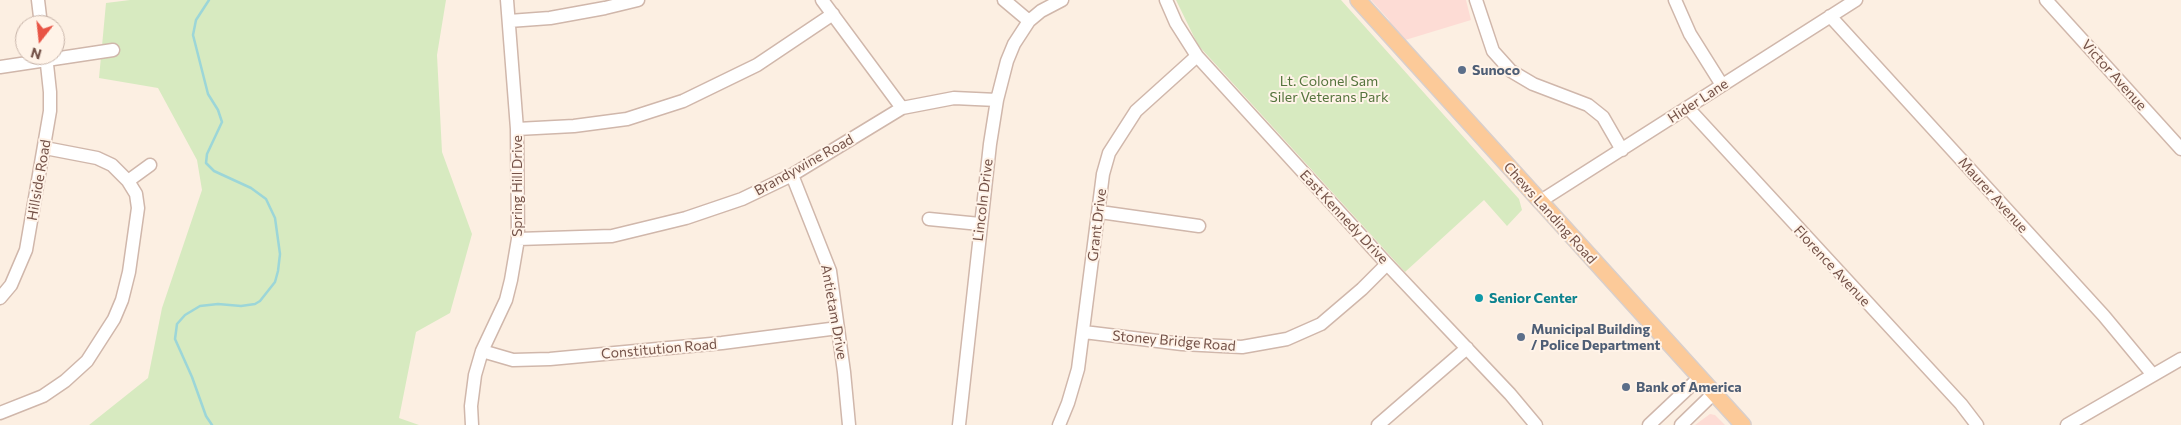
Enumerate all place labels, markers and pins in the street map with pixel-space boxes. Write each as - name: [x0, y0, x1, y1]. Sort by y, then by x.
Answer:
- place label: Sunoco: [1472, 62, 1520, 78]
- marker: Sunoco: [1456, 64, 1468, 76]
- place label: Senior Center: [1489, 290, 1578, 306]
- marker: Senior Center: [1473, 292, 1485, 304]
- place label: Municipal Building / Police Department: [1531, 321, 1660, 354]
- marker: Municipal Building / Police Department: [1515, 331, 1527, 343]
- place label: Bank of America: [1636, 379, 1742, 395]
- marker: Bank of America: [1620, 381, 1632, 393]

